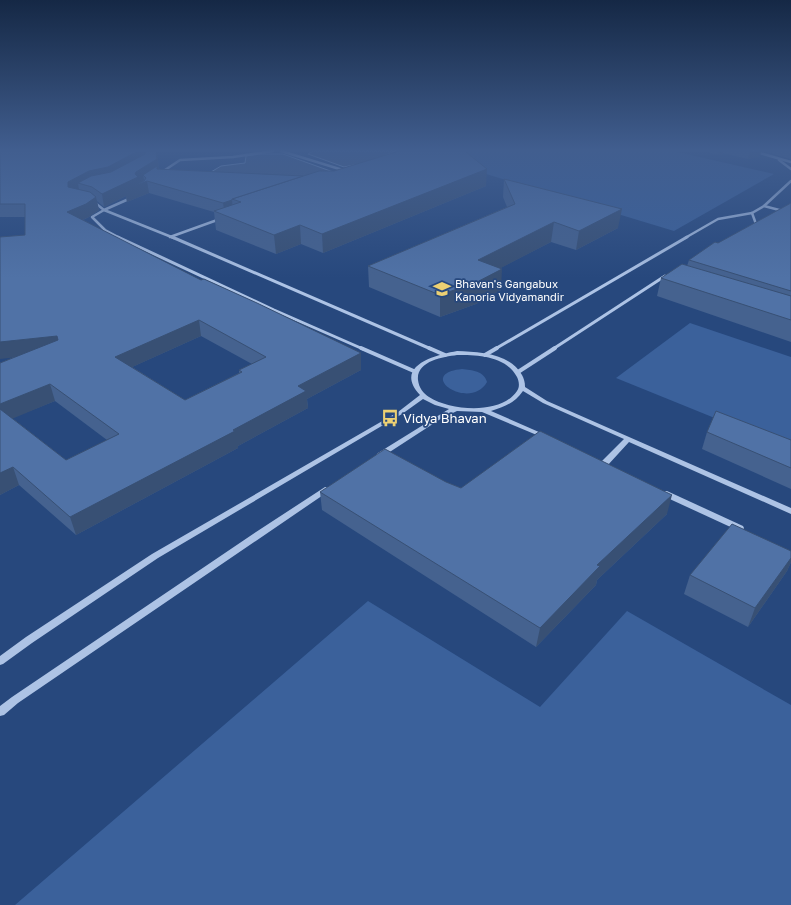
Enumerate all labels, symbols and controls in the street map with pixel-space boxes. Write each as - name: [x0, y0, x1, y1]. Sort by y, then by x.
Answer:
- place label: Bhavan's Gangabux Kanoria Vidyamandir: [455, 277, 565, 303]
- school or university icon: Bhavan's Gangabux Kanoria Vidyamandir: [432, 279, 452, 299]
- bus stop icon: Vidya Bhavan: [380, 408, 400, 428]
- place label: Vidya Bhavan: [403, 410, 487, 426]

